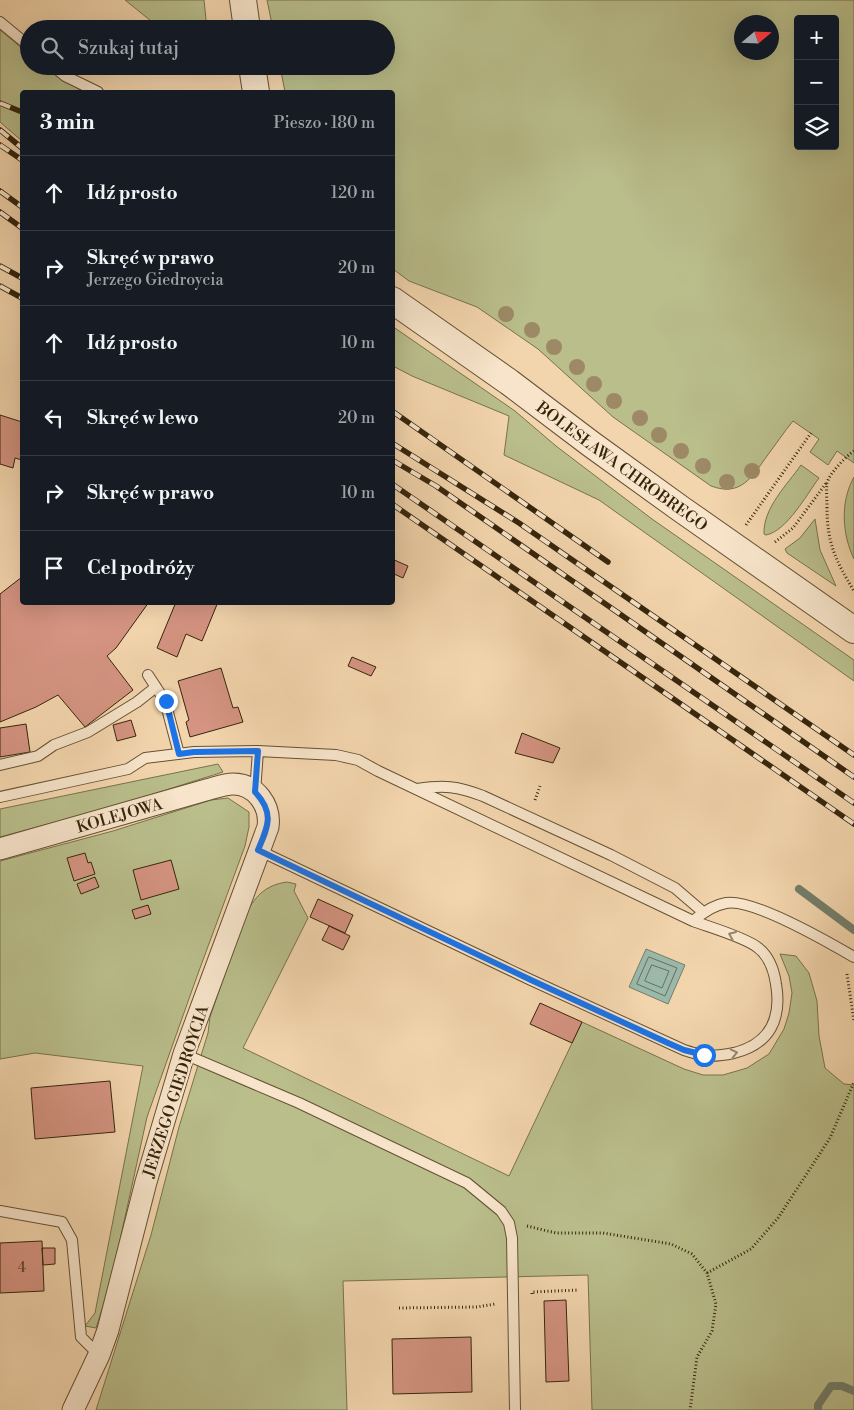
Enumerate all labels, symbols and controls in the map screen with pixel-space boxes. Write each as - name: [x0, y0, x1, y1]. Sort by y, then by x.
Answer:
- north arrow: [734, 15, 779, 60]
- map controls: [794, 15, 839, 150]
- button: +: [794, 15, 839, 60]
- search box: [20, 20, 395, 75]
- icon: search: [38, 34, 66, 62]
- text: Szukaj tutaj: [78, 36, 179, 60]
- button: −: [794, 60, 839, 105]
- button: layers: [794, 105, 839, 150]
- text: 3 min: [40, 110, 95, 136]
- text: Pieszo · 180 m: [273, 113, 375, 133]
- icon: ahead: [40, 179, 68, 207]
- text: Idź prosto: [87, 181, 178, 205]
- text: 120 m: [331, 183, 375, 203]
- text: Skręć w prawo: [87, 246, 214, 270]
- icon: right: [40, 254, 68, 282]
- text: 20 m: [338, 258, 375, 278]
- text: Jerzego Giedroycia: [87, 270, 224, 290]
- icon: ahead: [40, 329, 68, 357]
- text: Idź prosto: [87, 331, 178, 355]
- text: 10 m: [341, 333, 375, 353]
- street label: BOLESŁAWA CHROBREGO: [532, 397, 711, 536]
- icon: left: [40, 404, 68, 432]
- text: Skręć w lewo: [87, 406, 199, 430]
- text: 20 m: [338, 408, 375, 428]
- icon: right: [40, 479, 68, 507]
- text: Skręć w prawo: [87, 481, 214, 505]
- text: 10 m: [341, 483, 375, 503]
- icon: arrive: [40, 554, 68, 582]
- text: Cel podróży: [87, 556, 194, 580]
- route end: [155, 690, 178, 713]
- street label: KOLEJOWA: [74, 794, 166, 838]
- one-way arrow: [728, 931, 737, 942]
- street label: JERZEGO GIEDROYCIA: [138, 1002, 214, 1181]
- route start: [693, 1044, 716, 1067]
- one-way arrow: [729, 1048, 738, 1059]
- house number: 4: [18, 1259, 26, 1277]

